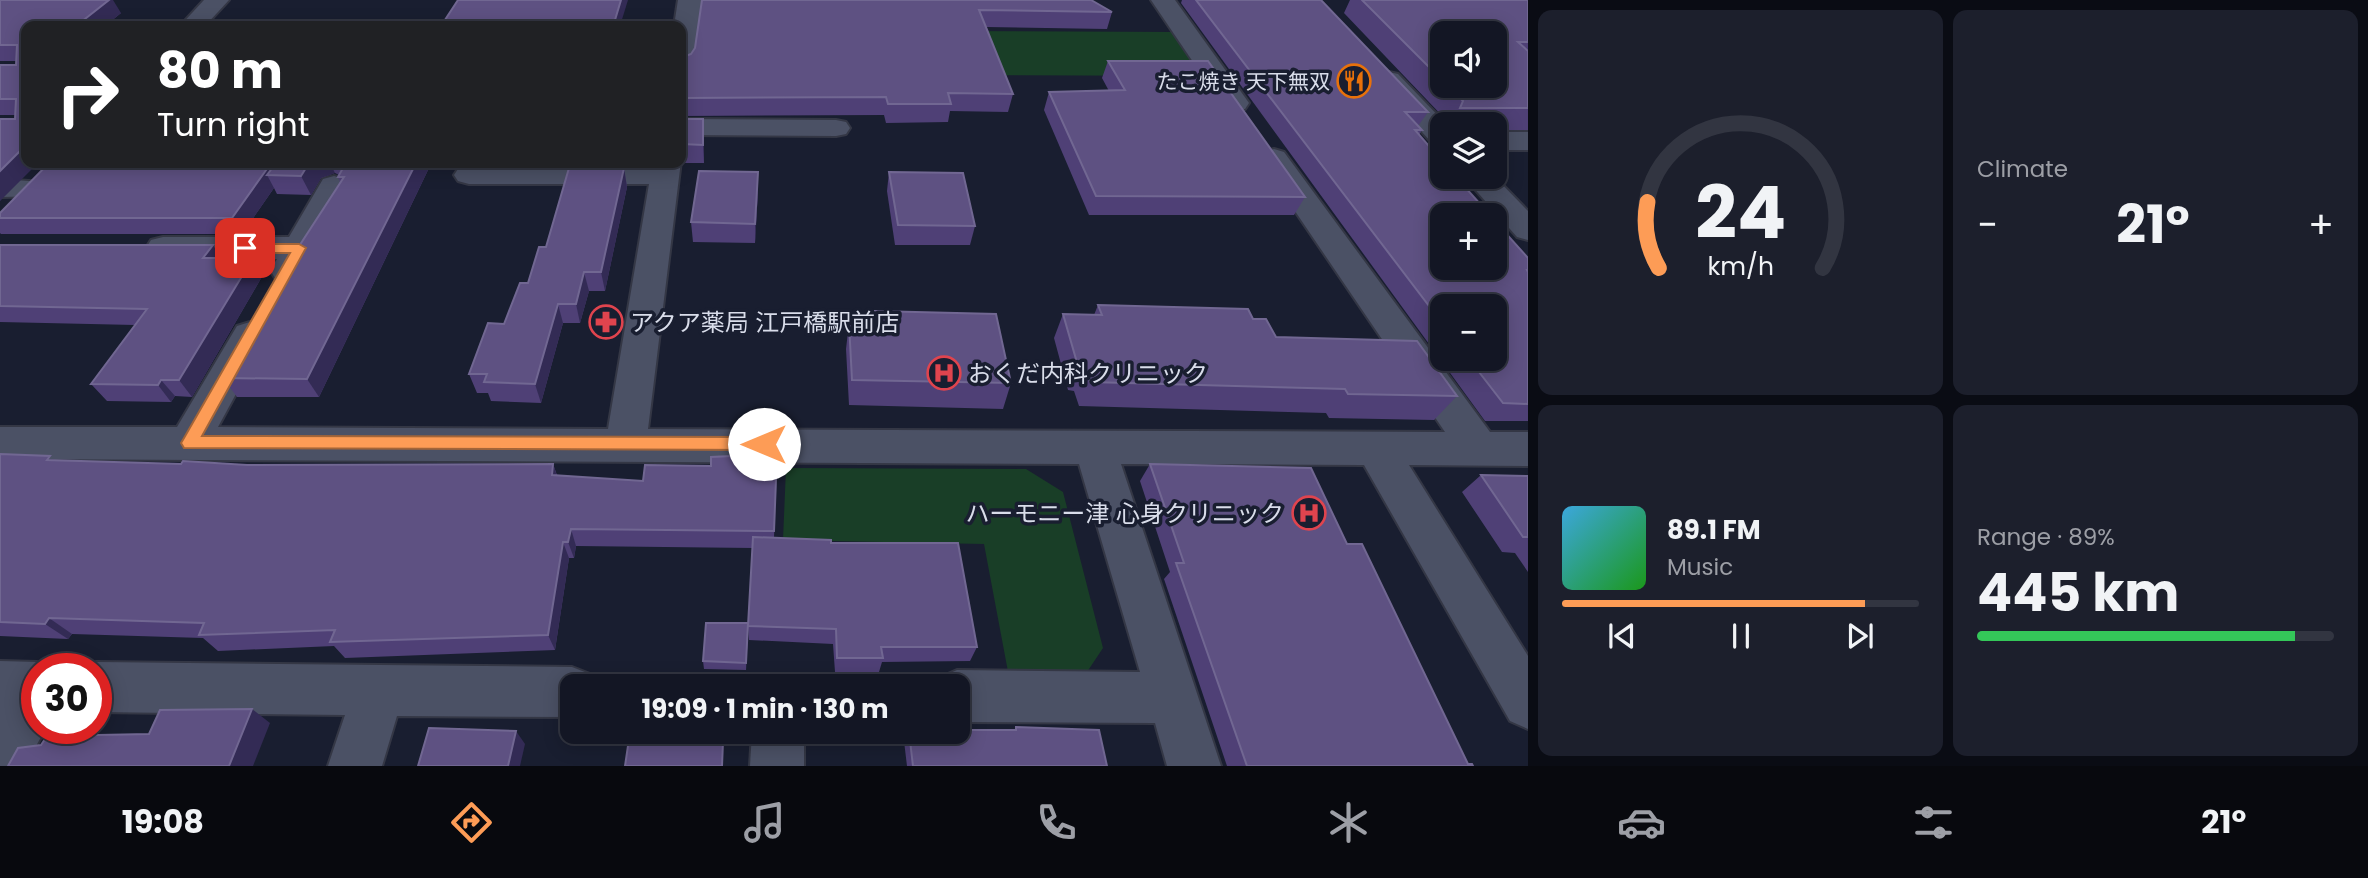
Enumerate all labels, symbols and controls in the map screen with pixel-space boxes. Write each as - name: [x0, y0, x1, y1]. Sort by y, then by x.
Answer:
- map controls: [1430, 21, 1507, 371]
- button: sound: [1430, 21, 1507, 98]
- text: 80 m: [157, 37, 283, 105]
- icon: right: [42, 49, 133, 140]
- restaurant icon: たこ焼き 天下無双: [1335, 62, 1373, 100]
- place label: たこ焼き 天下無双: [1156, 67, 1330, 96]
- text: Turn right: [157, 102, 309, 147]
- button: layers: [1430, 112, 1507, 189]
- text: Climate: [1977, 153, 2068, 185]
- text: 24: [1695, 163, 1786, 264]
- text: 21°: [2116, 188, 2190, 261]
- text: −: [1977, 198, 1998, 251]
- text: +: [2308, 198, 2334, 251]
- button: +: [1430, 203, 1507, 280]
- pin: [215, 218, 275, 278]
- icon: arrive: [226, 229, 264, 267]
- text: km/h: [1707, 249, 1774, 284]
- button: −: [1430, 294, 1507, 371]
- pharmacy icon: アクア薬局 江戸橋駅前店: [587, 303, 625, 341]
- place label: アクア薬局 江戸橋駅前店: [630, 306, 899, 339]
- hospital icon: おくだ内科クリニック: [925, 354, 963, 392]
- place label: おくだ内科クリニック: [968, 357, 1208, 390]
- position arrow: [727, 407, 801, 481]
- hospital icon: ハーモニー津 心身クリニック: [1290, 494, 1328, 532]
- place label: ハーモニー津 心身クリニック: [966, 497, 1284, 530]
- text: 89.1 FM: [1667, 512, 1761, 548]
- text: Range · 89%: [1977, 521, 2115, 553]
- text: Music: [1667, 551, 1733, 583]
- text: 445 km: [1977, 556, 2179, 629]
- icon: previous: [1603, 617, 1641, 655]
- icon: pause: [1722, 617, 1760, 655]
- icon: next: [1841, 617, 1879, 655]
- speed limit sign: 30: [21, 653, 112, 744]
- text: 19:09 · 1 min · 130 m: [641, 691, 889, 727]
- icon: directions: [447, 798, 496, 847]
- icon: music: [740, 798, 789, 847]
- icon: phone: [1032, 798, 1081, 847]
- icon: climate: [1324, 798, 1373, 847]
- icon: car: [1617, 798, 1666, 847]
- icon: filters: [1909, 798, 1958, 847]
- text: 19:08: [122, 799, 204, 844]
- text: 21°: [2201, 799, 2246, 844]

